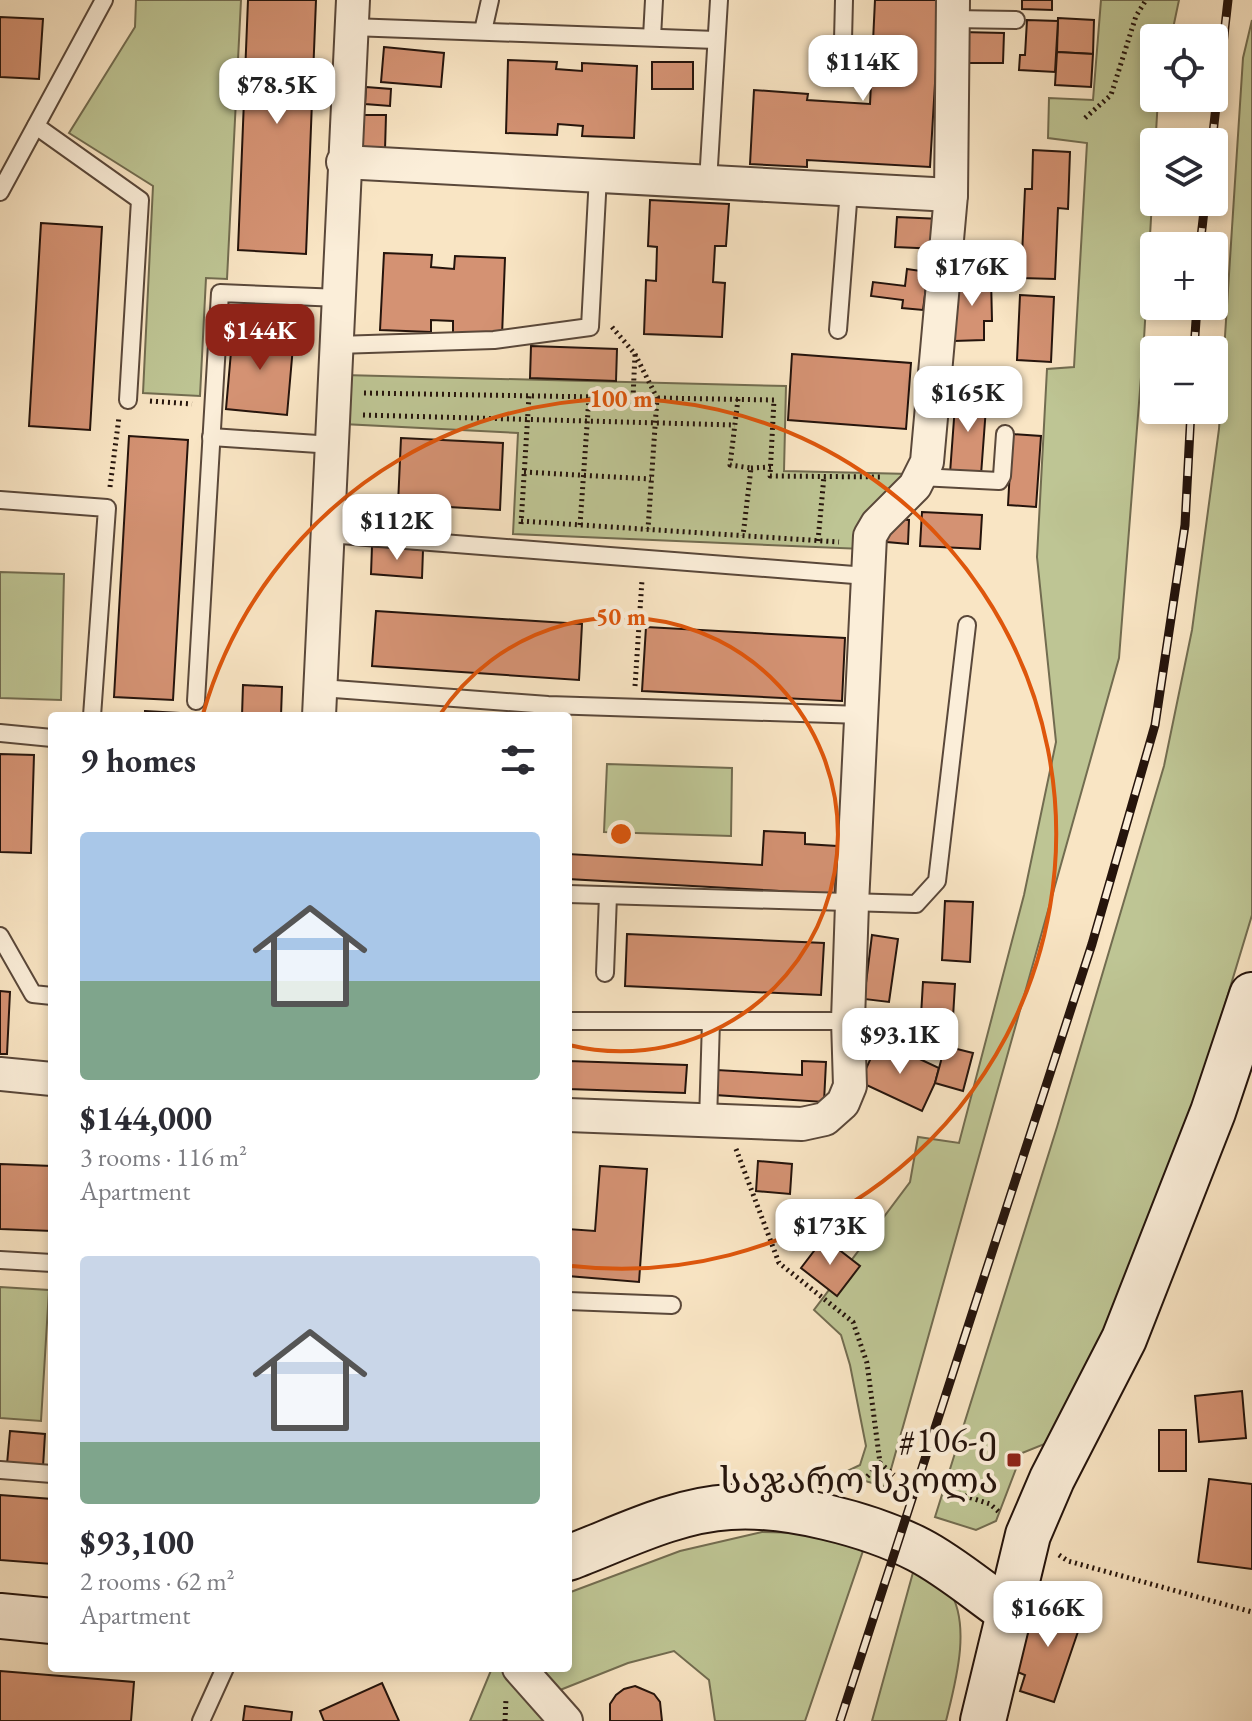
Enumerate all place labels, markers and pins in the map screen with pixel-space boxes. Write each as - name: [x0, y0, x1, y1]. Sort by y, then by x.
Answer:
- pin: $114K: [807, 35, 919, 103]
- pin: $78.5K: [212, 58, 342, 126]
- pin: $176K: [916, 240, 1028, 308]
- pin: $144K: [204, 304, 316, 372]
- pin: $165K: [912, 366, 1024, 434]
- pin: $112K: [341, 494, 453, 562]
- centre of rings: [607, 820, 635, 848]
- pin: $93.1K: [835, 1008, 965, 1076]
- pin: $173K: [774, 1199, 886, 1267]
- place label: #106-ე საჯარო სკოლა: [720, 1416, 998, 1504]
- marker: #106-ე საჯარო სკოლა: [1005, 1451, 1023, 1469]
- pin: $166K: [992, 1581, 1104, 1649]

